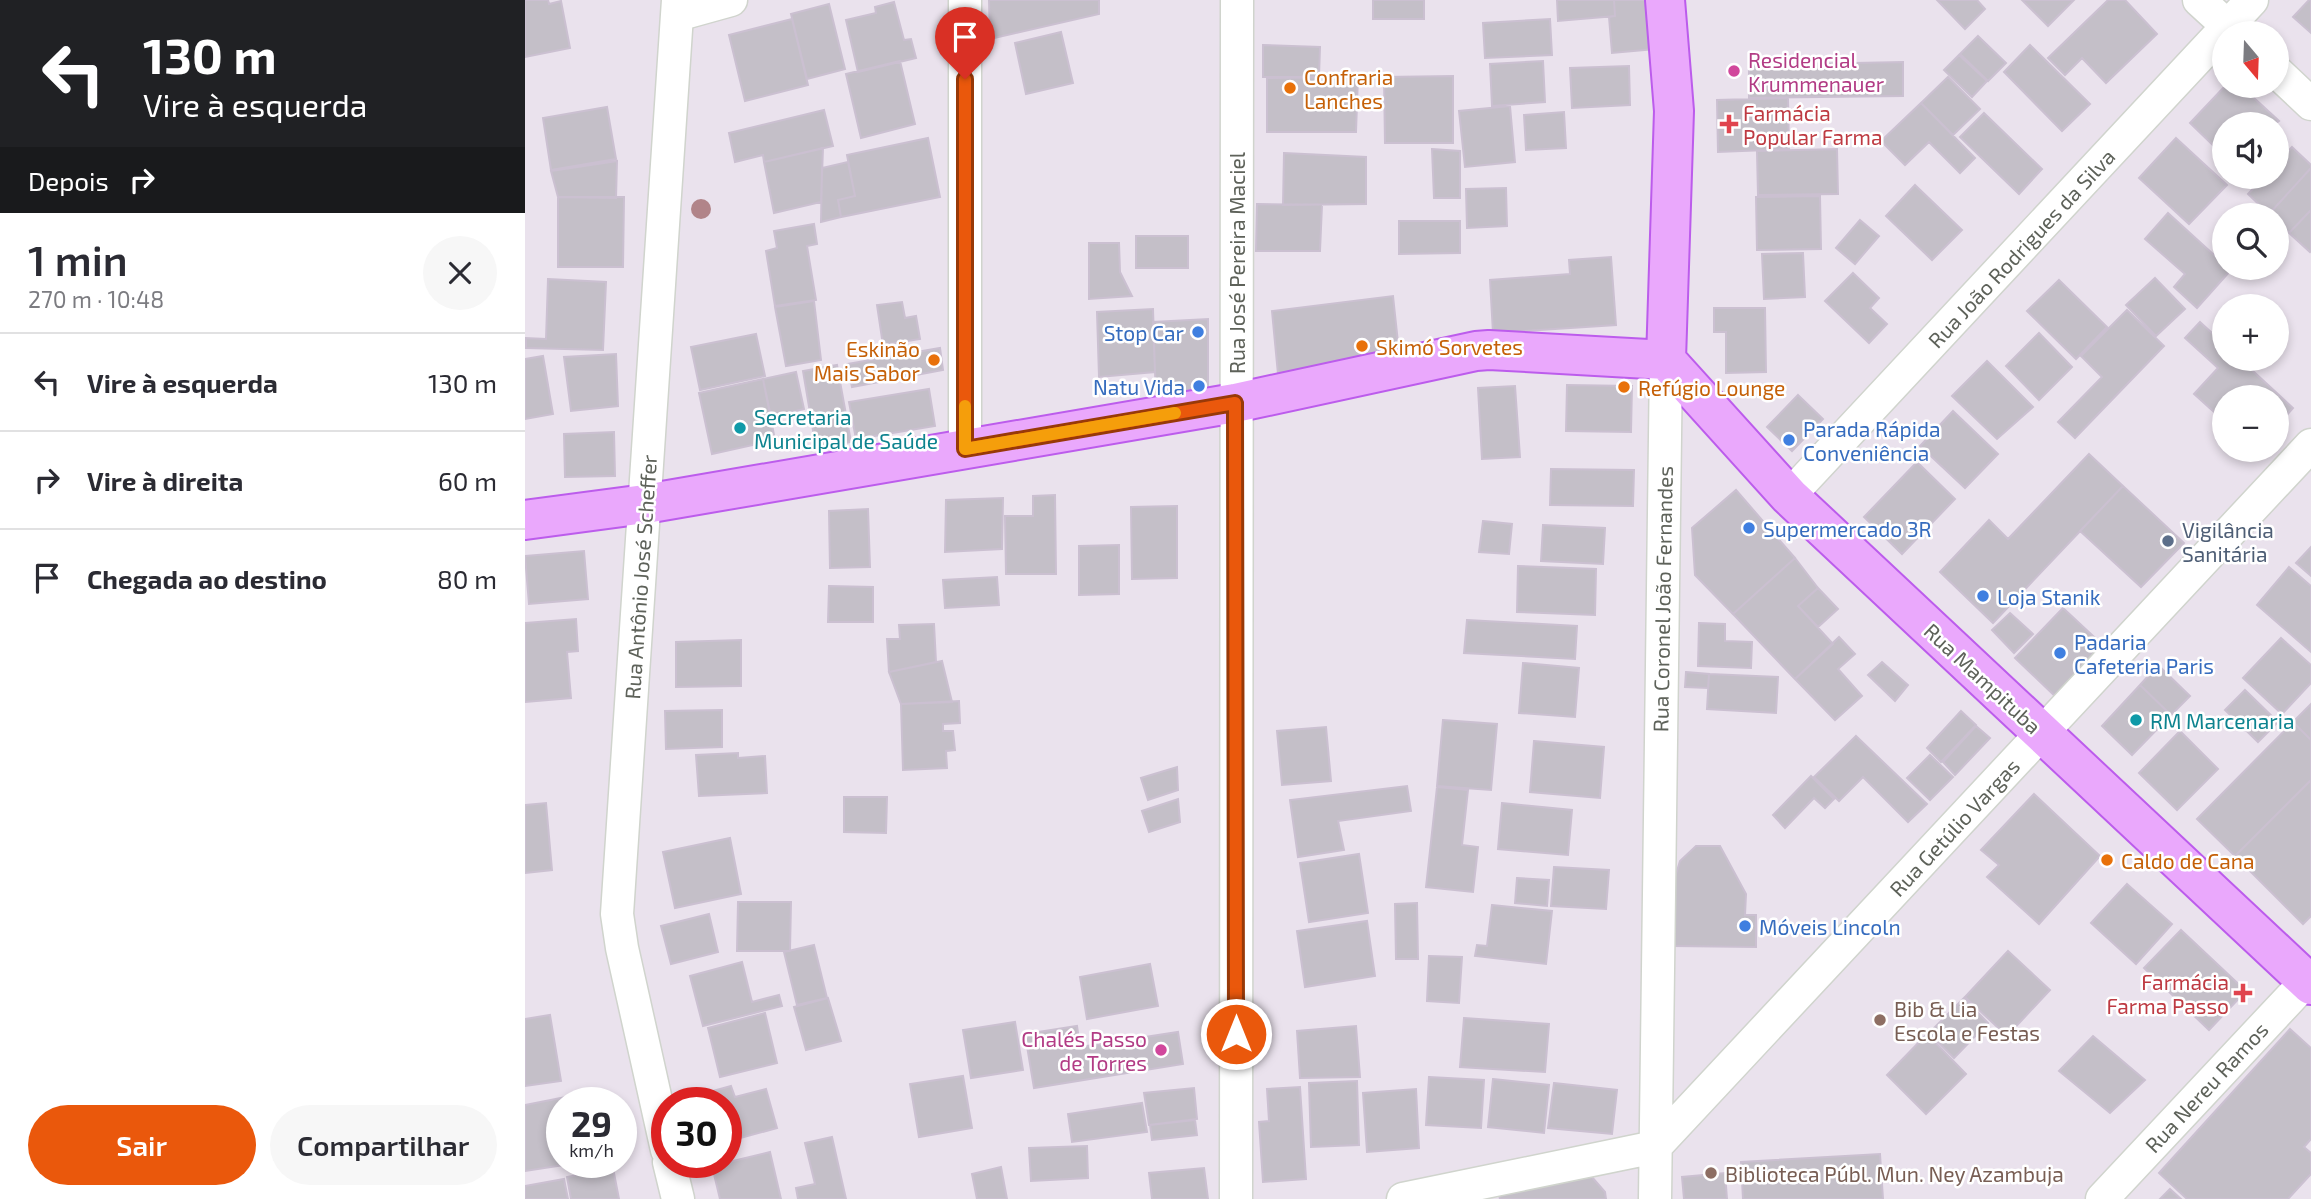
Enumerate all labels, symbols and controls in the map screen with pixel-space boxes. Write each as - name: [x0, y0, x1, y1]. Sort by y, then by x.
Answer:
- pin: [935, 7, 995, 79]
- icon: arrive: [946, 18, 984, 56]
- north arrow: [2212, 21, 2289, 98]
- map controls: [2212, 21, 2289, 462]
- text: 130 m: [143, 25, 277, 84]
- icon: left: [28, 28, 119, 119]
- place label: Residencial Krummenauer: [1748, 47, 1885, 96]
- marker: Residencial Krummenauer: [1726, 63, 1742, 79]
- place label: Confraria Lanches: [1304, 64, 1393, 113]
- marker: Confraria Lanches: [1282, 80, 1298, 96]
- text: Vire à esquerda: [143, 85, 367, 123]
- place label: Farmácia Popular Farma: [1743, 100, 1882, 149]
- button: sound: [2212, 112, 2289, 189]
- marker: Farmácia Popular Farma: [1721, 116, 1737, 132]
- street label: Rua João Rodrigues da Silva: [1922, 144, 2120, 352]
- street label: Rua José Pereira Maciel: [1224, 151, 1249, 374]
- icon: right: [123, 161, 161, 199]
- text: Depois: [28, 165, 109, 196]
- button: search: [2212, 203, 2289, 280]
- text: 1 min: [28, 234, 128, 284]
- button: close: [423, 236, 497, 310]
- text: 270 m · 10:48: [28, 285, 164, 313]
- button: +: [2212, 294, 2289, 371]
- place label: Stop Car: [1104, 320, 1185, 345]
- marker: Stop Car: [1190, 324, 1206, 340]
- place label: Skimó Sorvetes: [1376, 334, 1523, 359]
- place label: Eskinão Mais Sabor: [814, 336, 921, 385]
- marker: Skimó Sorvetes: [1354, 338, 1370, 354]
- marker: Eskinão Mais Sabor: [926, 352, 942, 368]
- icon: left: [28, 363, 66, 401]
- text: Vire à esquerda: [87, 367, 278, 398]
- text: 130 m: [428, 367, 497, 398]
- place label: Natu Vida: [1093, 374, 1185, 399]
- place label: Refúgio Lounge: [1638, 375, 1785, 400]
- marker: Natu Vida: [1191, 378, 1207, 394]
- marker: Refúgio Lounge: [1616, 379, 1632, 395]
- button: −: [2212, 385, 2289, 462]
- place label: Secretaria Municipal de Saúde: [754, 404, 938, 453]
- place label: Parada Rápida Conveniência: [1803, 416, 1941, 465]
- marker: Secretaria Municipal de Saúde: [732, 420, 748, 436]
- marker: Parada Rápida Conveniência: [1781, 432, 1797, 448]
- street label: Rua Antônio José Scheffer: [619, 453, 661, 700]
- icon: right: [28, 461, 66, 499]
- text: Vire à direita: [87, 465, 243, 496]
- text: 60 m: [438, 465, 497, 496]
- street label: Rua Coronel João Fernandes: [1647, 466, 1677, 732]
- place label: Supermercado 3R: [1763, 516, 1932, 541]
- place label: Vigilância Sanitária: [2182, 517, 2274, 566]
- marker: Supermercado 3R: [1741, 520, 1757, 536]
- marker: Vigilância Sanitária: [2160, 533, 2176, 549]
- icon: arrive: [28, 559, 66, 597]
- text: Chegada ao destino: [87, 563, 327, 594]
- text: 80 m: [437, 563, 497, 594]
- place label: Loja Stanik: [1997, 584, 2101, 610]
- marker: Loja Stanik: [1975, 588, 1991, 604]
- street label: Rua Mampituba: [1919, 618, 2047, 738]
- place label: Padaria Cafeteria Paris: [2074, 629, 2214, 678]
- marker: Padaria Cafeteria Paris: [2052, 645, 2068, 661]
- place label: RM Marcenaria: [2150, 708, 2294, 733]
- marker: RM Marcenaria: [2128, 712, 2144, 728]
- street label: Rua Getúlio Vargas: [1884, 753, 2024, 901]
- place label: Caldo de Cana: [2121, 848, 2255, 873]
- marker: Caldo de Cana: [2099, 852, 2115, 868]
- place label: Móveis Lincoln: [1759, 914, 1901, 939]
- marker: Móveis Lincoln: [1737, 918, 1753, 934]
- place label: Farmácia Farma Passo: [2107, 969, 2229, 1018]
- marker: Farmácia Farma Passo: [2235, 985, 2251, 1001]
- place label: Bib & Lia Escola e Festas: [1894, 996, 2040, 1045]
- position arrow: [1199, 997, 1273, 1071]
- marker: Bib & Lia Escola e Festas: [1872, 1012, 1888, 1028]
- street label: Rua Nereu Ramos: [2139, 1017, 2273, 1157]
- place label: Chalés Passo de Torres: [1021, 1026, 1147, 1075]
- marker: Chalés Passo de Torres: [1153, 1042, 1169, 1058]
- speed limit sign: 30: [651, 1087, 742, 1178]
- text: 29: [571, 1102, 612, 1144]
- button: Sair: [28, 1105, 256, 1185]
- button: Compartilhar: [270, 1105, 497, 1185]
- text: km/h: [569, 1139, 614, 1161]
- place label: Biblioteca Públ. Mun. Ney Azambuja: [1725, 1161, 2064, 1187]
- marker: Biblioteca Públ. Mun. Ney Azambuja: [1703, 1165, 1719, 1181]

